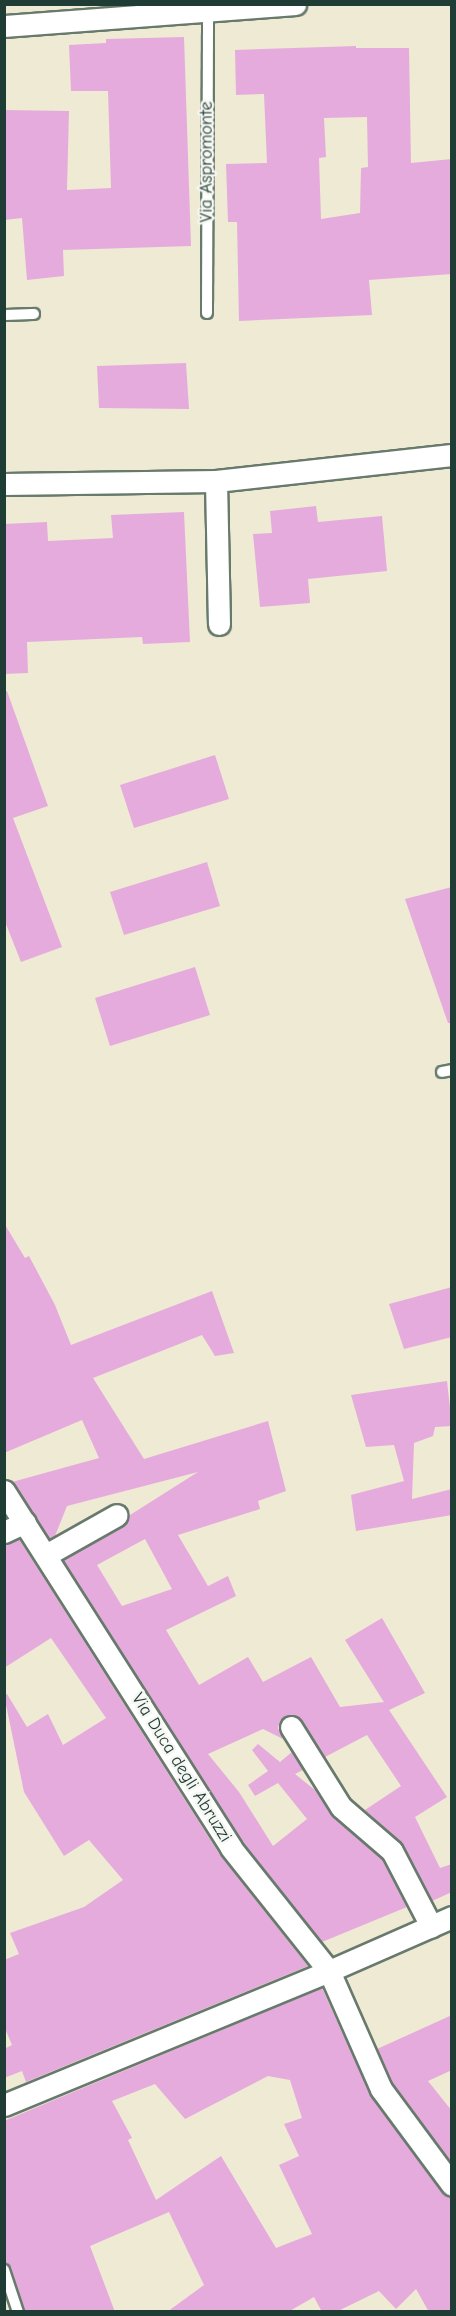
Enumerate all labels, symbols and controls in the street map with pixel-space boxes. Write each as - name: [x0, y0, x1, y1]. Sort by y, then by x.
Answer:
- street label: Via Aspromonte: [196, 102, 218, 222]
- street label: Via Duca degli Abruzzi: [126, 1689, 236, 1847]

